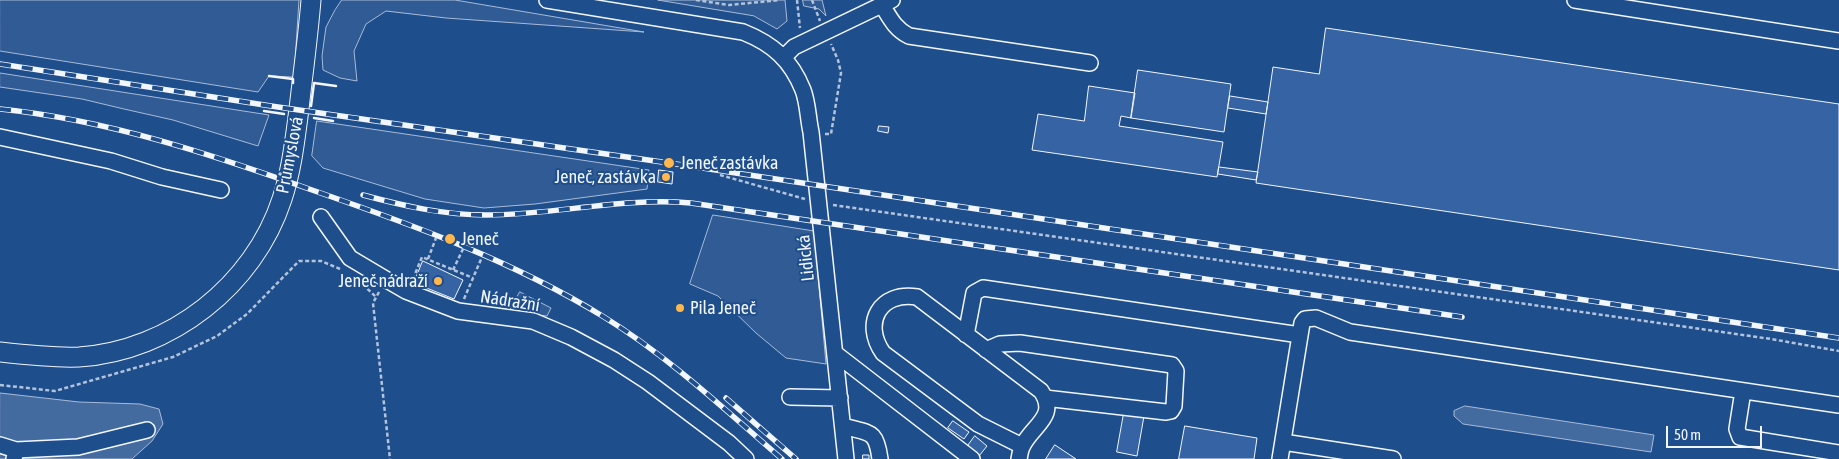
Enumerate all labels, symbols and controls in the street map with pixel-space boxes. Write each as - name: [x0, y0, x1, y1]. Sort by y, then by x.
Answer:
- street label: Průmyslová: [272, 115, 308, 195]
- place label: Jeneč zastávka: [680, 152, 778, 174]
- marker: Jeneč zastávka: [662, 156, 676, 170]
- place label: Jeneč, zastávka: [554, 166, 656, 188]
- marker: Jeneč, zastávka: [660, 171, 672, 183]
- place label: Jeneč: [461, 228, 498, 250]
- marker: Jeneč: [443, 232, 457, 246]
- street label: Lidická: [793, 234, 819, 282]
- place label: Jeneč nádraží: [339, 270, 428, 292]
- marker: Jeneč nádraží: [432, 275, 444, 287]
- street label: Nádražní: [479, 286, 541, 316]
- place label: Pila Jeneč: [690, 297, 756, 319]
- marker: Pila Jeneč: [674, 302, 686, 314]
- scale bar: [1669, 416, 1765, 448]
- text: 50 m: [1674, 426, 1701, 443]

